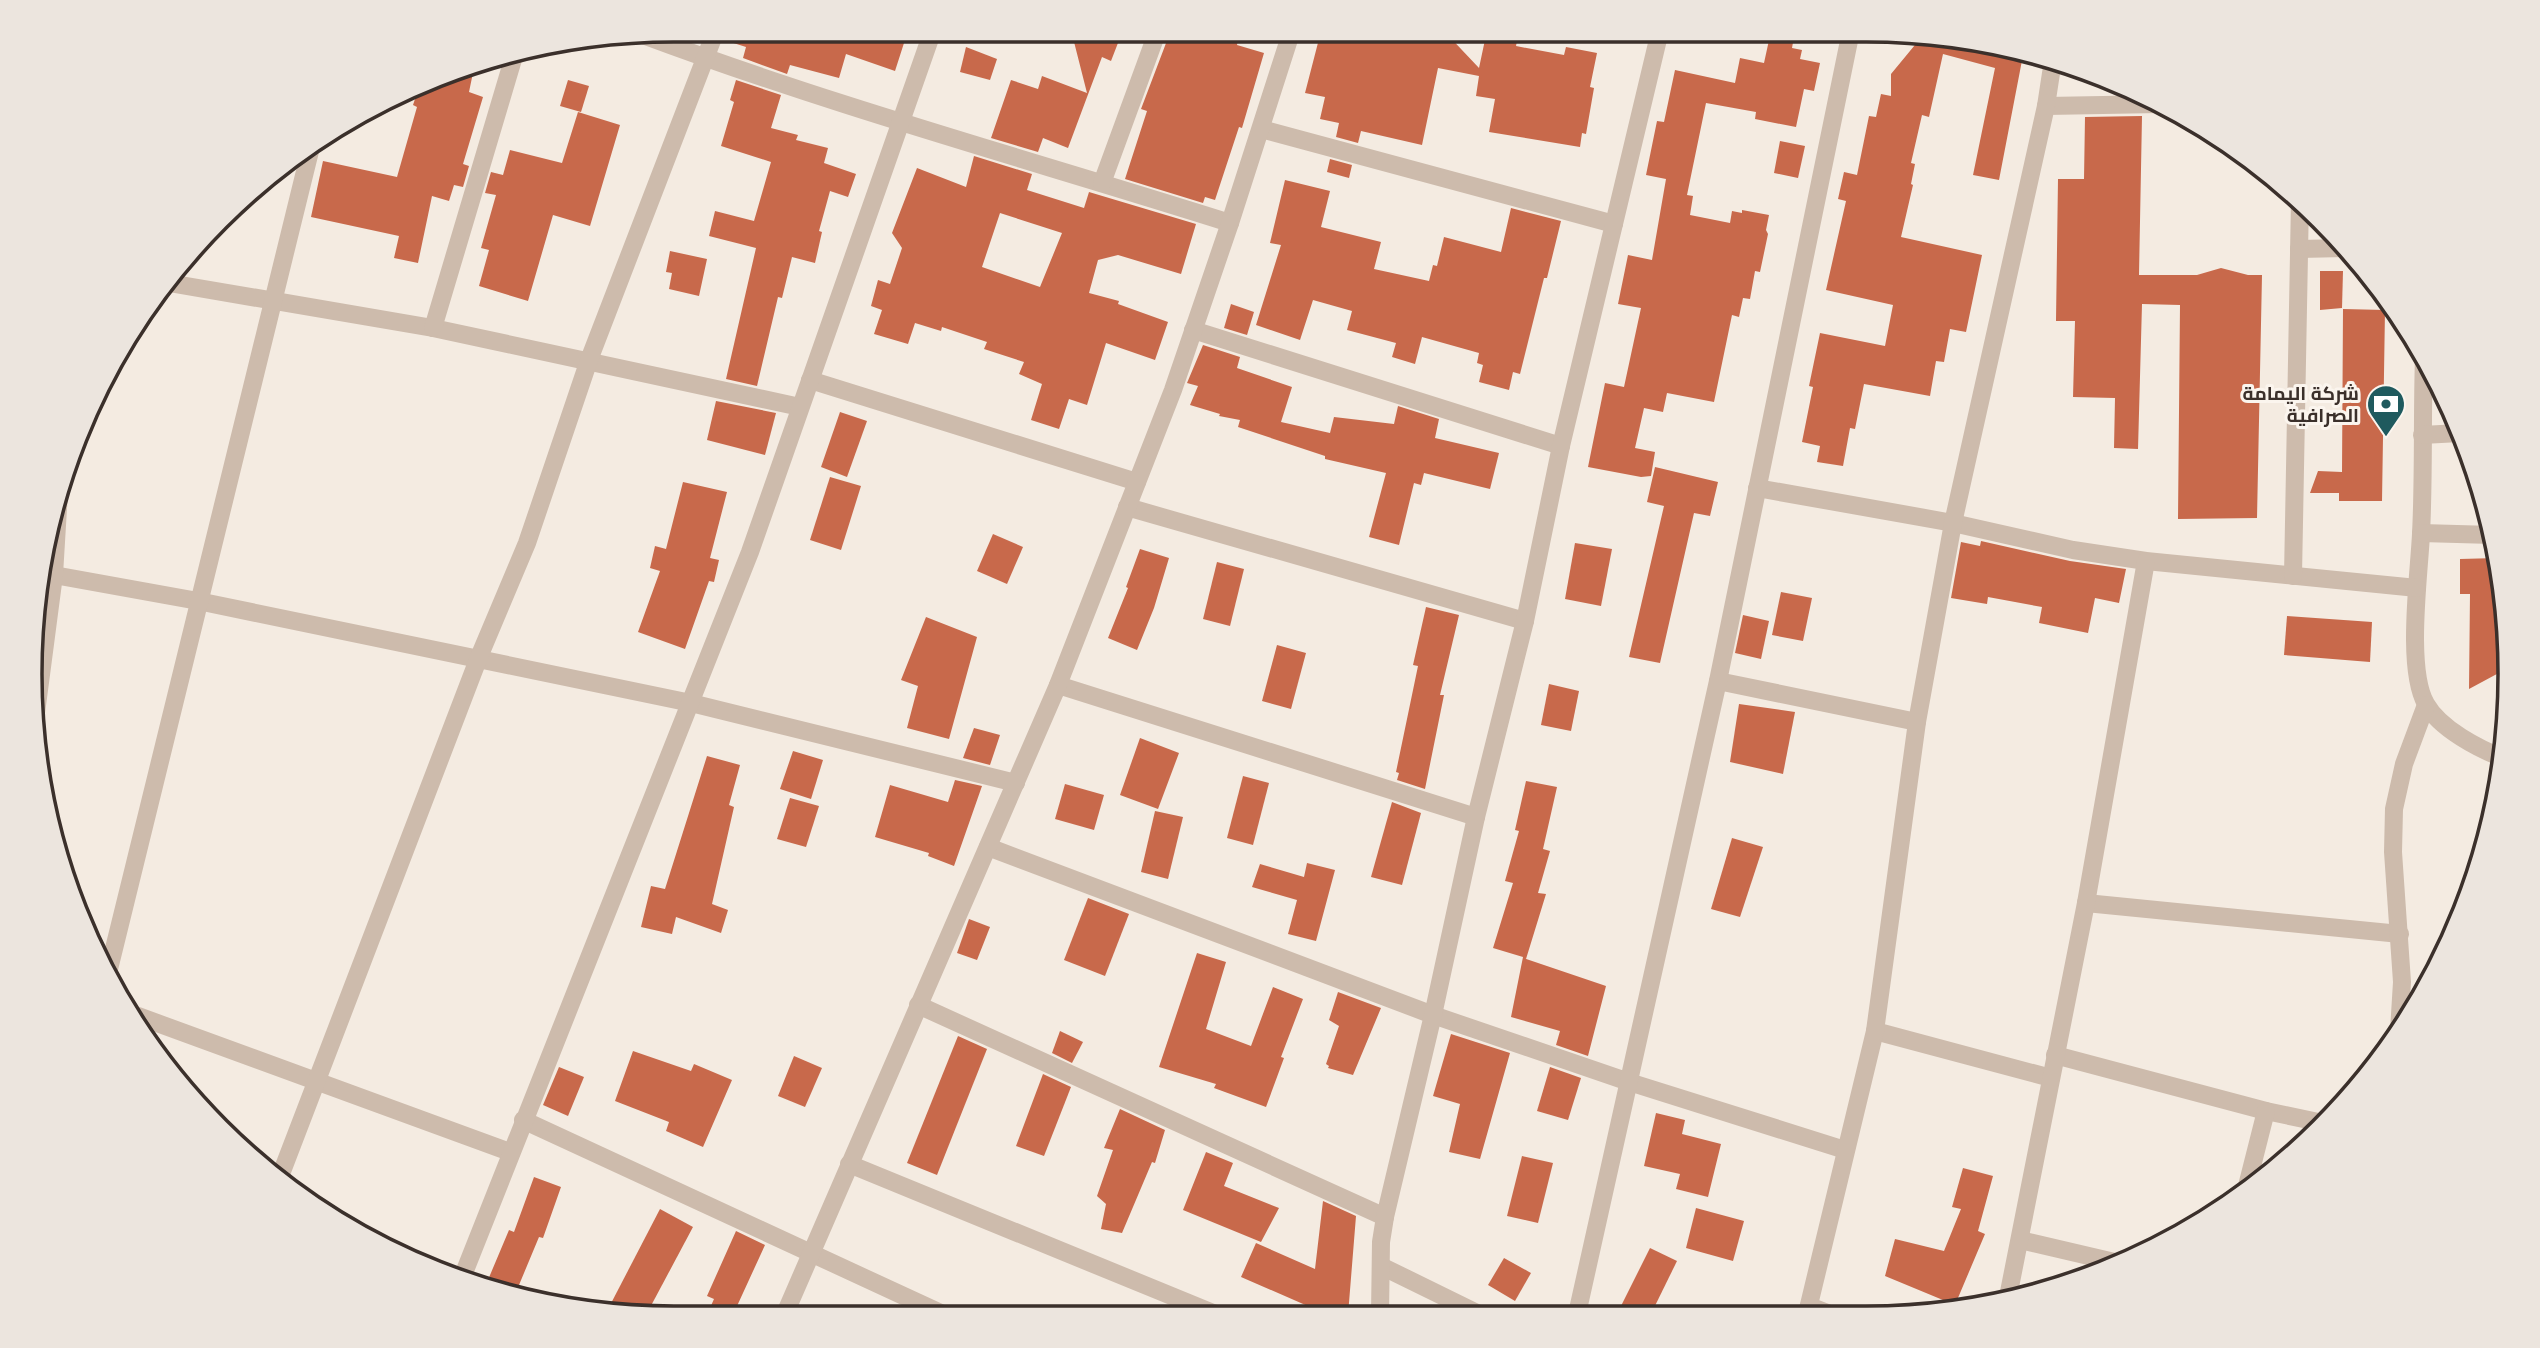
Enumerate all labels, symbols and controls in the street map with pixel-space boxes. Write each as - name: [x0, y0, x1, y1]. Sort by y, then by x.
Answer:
- place label: شركة اليمامة الصرافية: [2242, 382, 2359, 427]
- bank icon: شركة اليمامة الصرافية: [2365, 383, 2407, 438]

